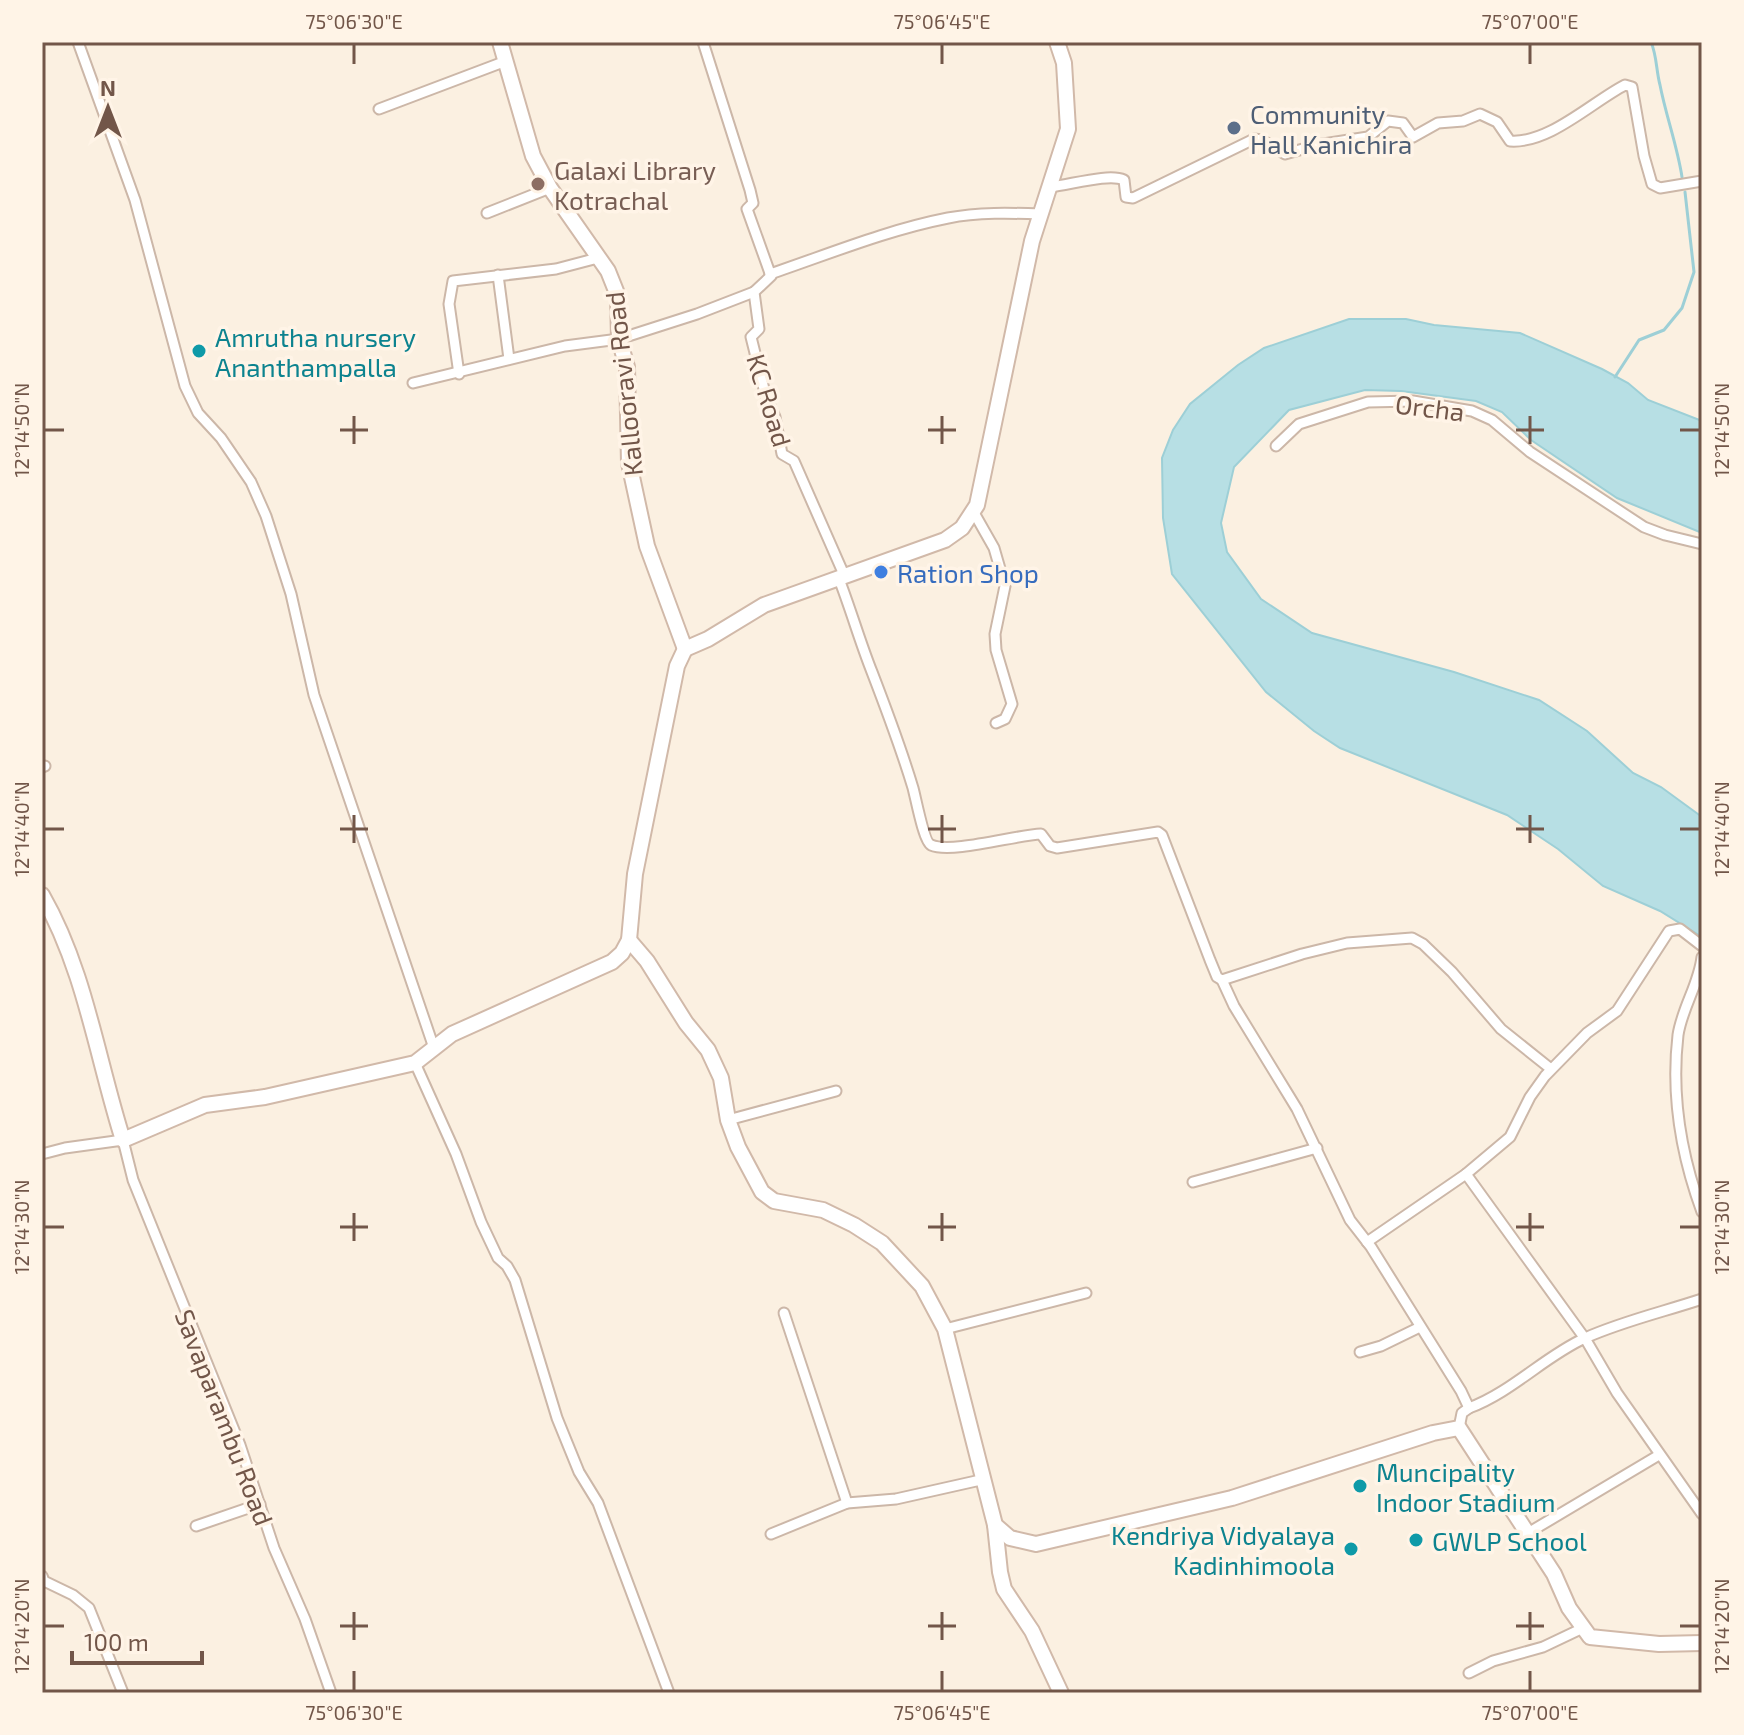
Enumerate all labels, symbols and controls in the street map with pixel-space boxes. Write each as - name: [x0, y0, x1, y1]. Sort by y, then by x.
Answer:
- text: 75°06'30"E: [305, 9, 403, 33]
- text: 75°06'45"E: [894, 9, 990, 33]
- text: 75°07'00"E: [1481, 9, 1579, 33]
- north arrow: [68, 68, 148, 148]
- text: N: [100, 74, 116, 100]
- place label: Community Hall Kanichira: [1250, 98, 1412, 159]
- marker: Community Hall Kanichira: [1225, 119, 1243, 137]
- place label: Galaxi Library Kotrachal: [554, 154, 716, 215]
- marker: Galaxi Library Kotrachal: [529, 175, 547, 193]
- street label: Kallooravi Road: [598, 290, 648, 478]
- place label: Amrutha nursery Ananthampalla: [215, 321, 416, 382]
- marker: Amrutha nursery Ananthampalla: [190, 342, 208, 360]
- street label: KC Road: [741, 350, 799, 450]
- text: 12°14'50"N: [9, 383, 33, 477]
- text: 12°14'50"N: [1709, 383, 1733, 477]
- street label: Orcha: [1394, 387, 1466, 427]
- place label: Ration Shop: [897, 557, 1039, 588]
- marker: Ration Shop: [872, 563, 890, 581]
- text: 12°14'40"N: [9, 781, 33, 877]
- text: 12°14'40"N: [1709, 781, 1733, 877]
- text: 12°14'30"N: [9, 1179, 33, 1275]
- text: 12°14'30"N: [1709, 1179, 1733, 1275]
- street label: Savaparambu Road: [170, 1305, 280, 1529]
- place label: Muncipality Indoor Stadium: [1376, 1456, 1556, 1517]
- marker: Muncipality Indoor Stadium: [1351, 1477, 1369, 1495]
- place label: Kendriya Vidyalaya Kadinhimoola: [1111, 1519, 1335, 1580]
- place label: GWLP School: [1432, 1525, 1587, 1556]
- marker: GWLP School: [1407, 1531, 1425, 1549]
- marker: Kendriya Vidyalaya Kadinhimoola: [1342, 1540, 1360, 1558]
- text: 12°14'20"N: [9, 1578, 33, 1674]
- text: 12°14'20"N: [1709, 1578, 1733, 1674]
- scale bar: [72, 1615, 202, 1665]
- text: 100 m: [84, 1627, 149, 1656]
- text: 75°06'30"E: [305, 1700, 403, 1724]
- text: 75°06'45"E: [894, 1700, 990, 1724]
- text: 75°07'00"E: [1481, 1700, 1579, 1724]

